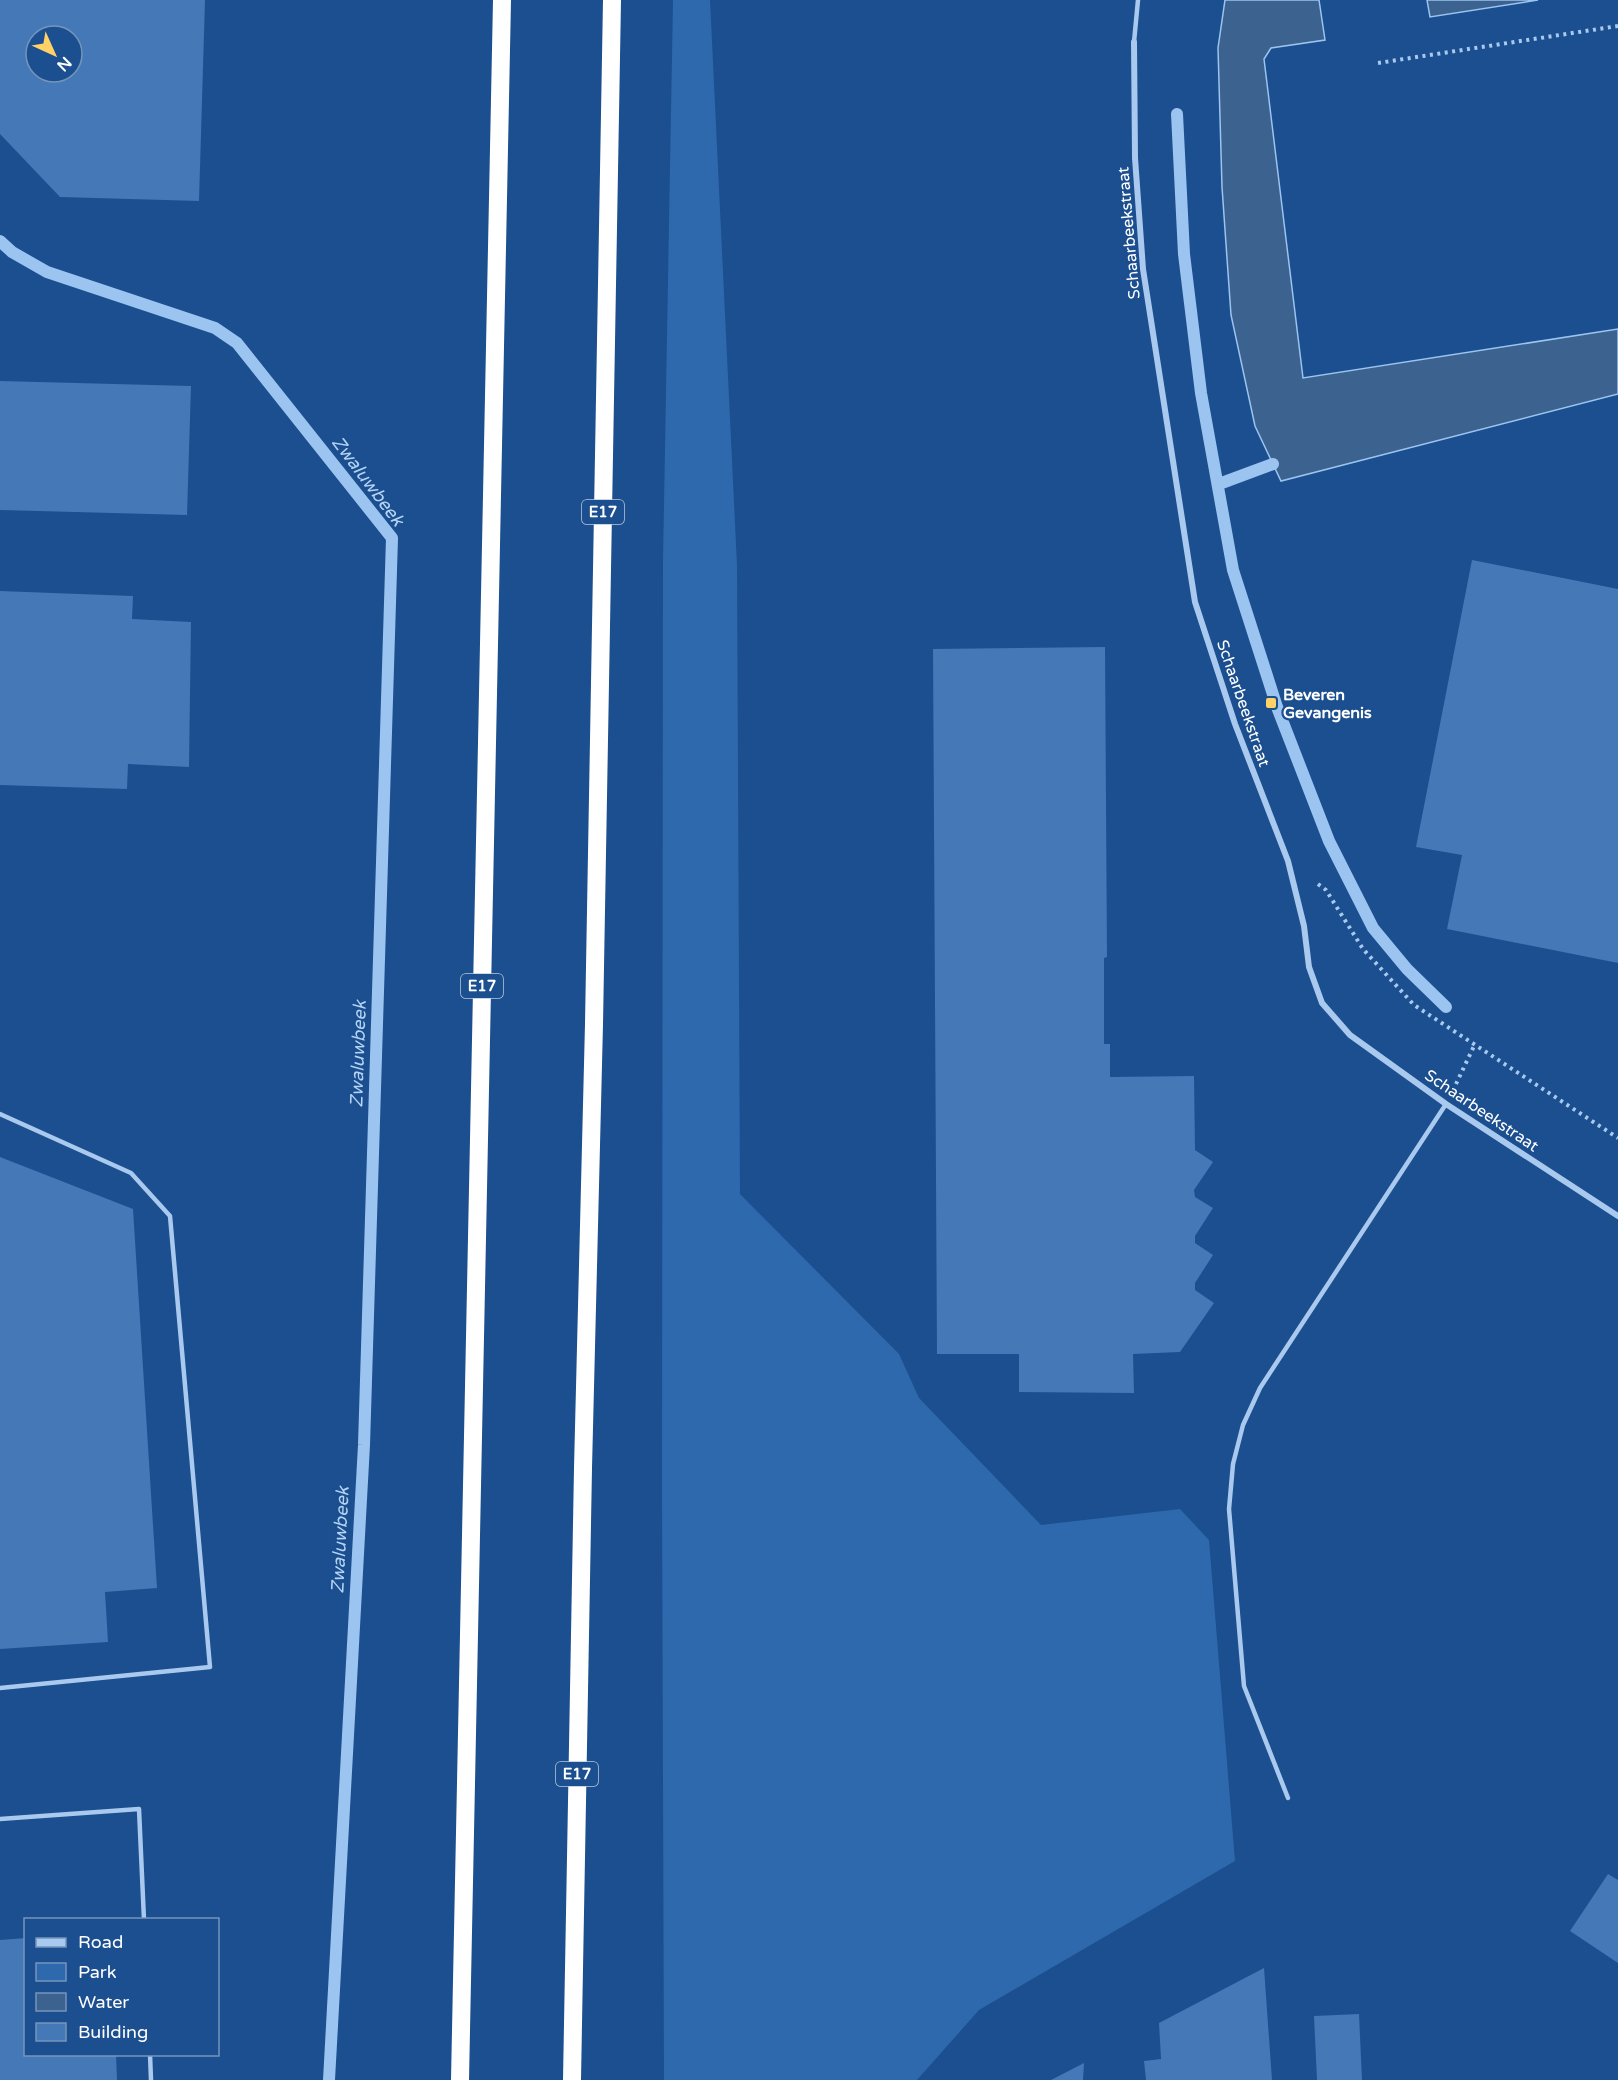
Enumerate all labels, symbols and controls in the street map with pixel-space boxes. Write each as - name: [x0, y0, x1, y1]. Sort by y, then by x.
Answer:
- north arrow: [24, 24, 84, 84]
- text: N: [52, 52, 76, 76]
- street label: Schaarbeekstraat: [1113, 166, 1145, 300]
- water label: Zwaluwbeek: [327, 432, 410, 531]
- road number: E17: [582, 500, 624, 524]
- street label: Schaarbeekstraat: [1212, 637, 1274, 769]
- place label: Beveren Gevangenis: [1283, 685, 1372, 723]
- marker: Beveren Gevangenis: [1264, 696, 1278, 710]
- road number: E17: [461, 974, 503, 998]
- water label: Zwaluwbeek: [345, 999, 371, 1108]
- street label: Schaarbeekstraat: [1421, 1065, 1542, 1156]
- water label: Zwaluwbeek: [326, 1485, 354, 1594]
- road number: E17: [556, 1762, 598, 1786]
- legend: [24, 1918, 219, 2056]
- text: Road: [78, 1931, 123, 1953]
- text: Park: [78, 1961, 117, 1983]
- text: Water: [78, 1991, 129, 2013]
- text: Building: [78, 2021, 148, 2043]

